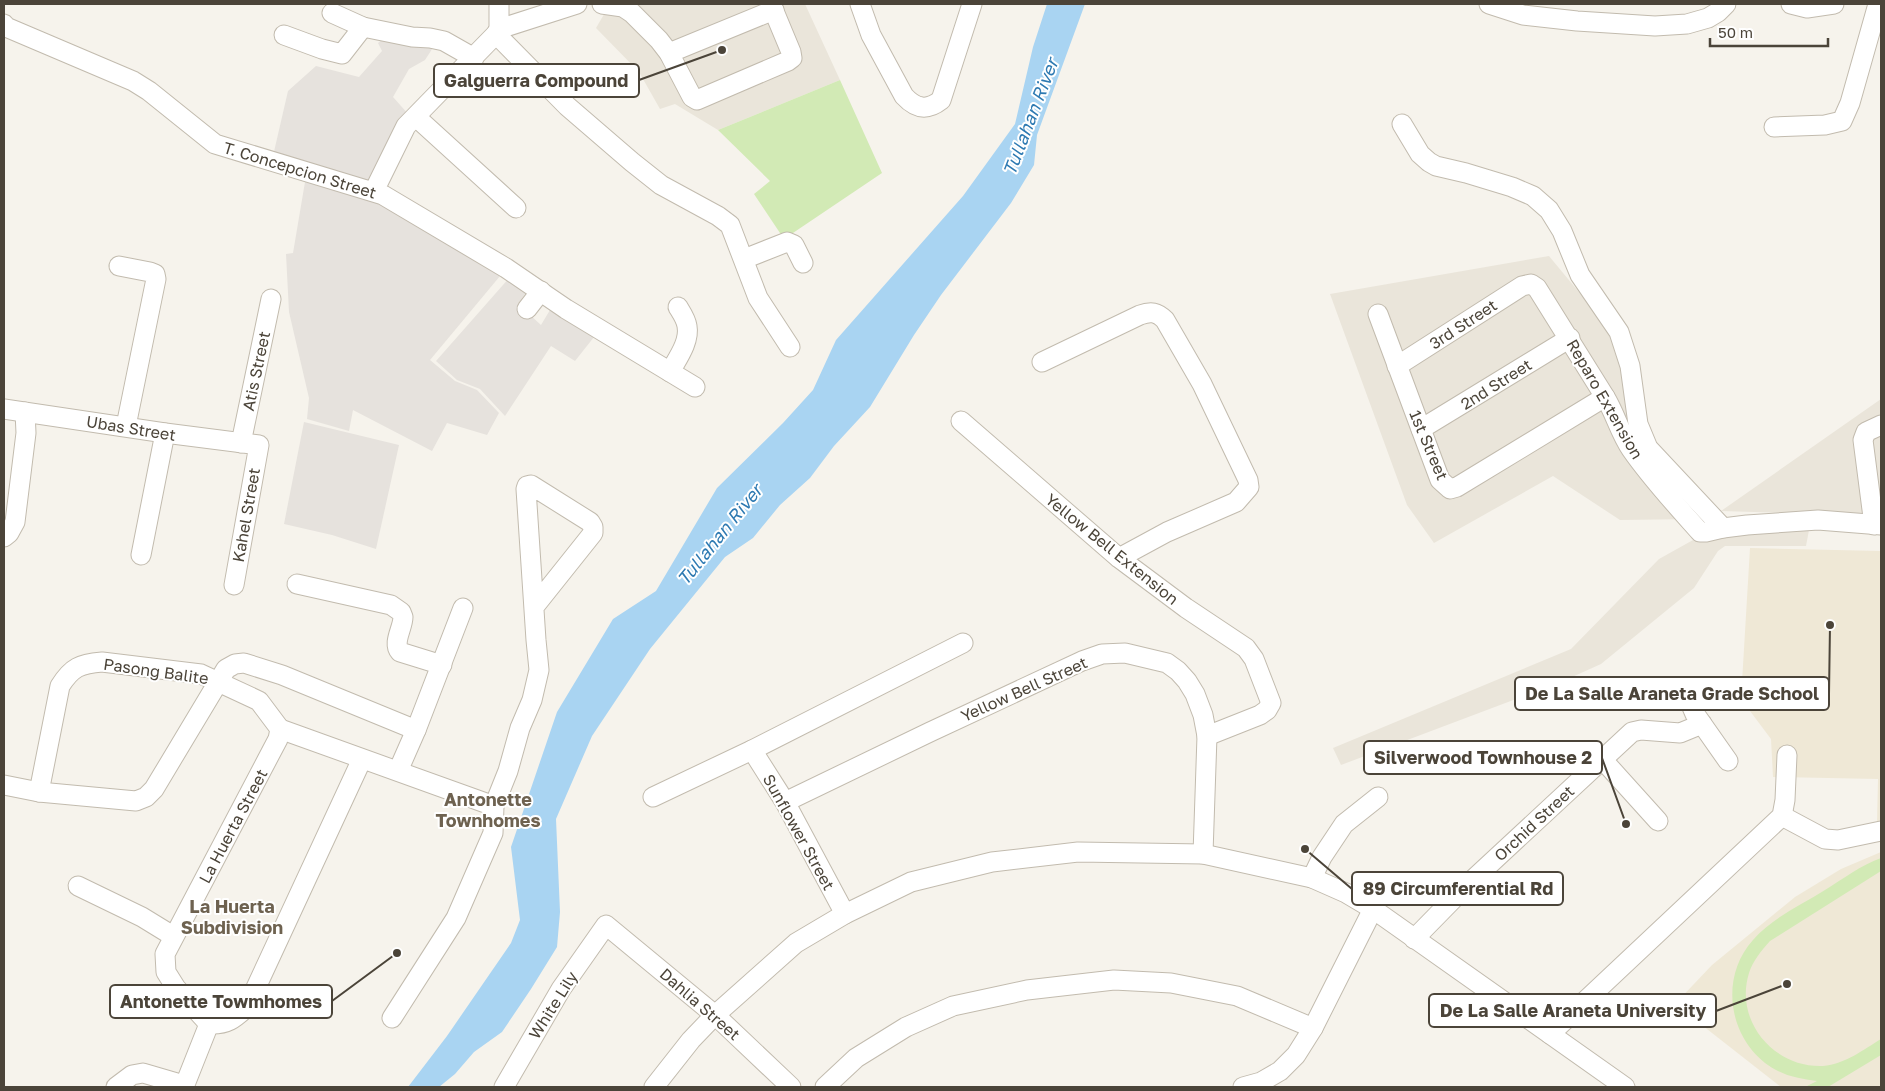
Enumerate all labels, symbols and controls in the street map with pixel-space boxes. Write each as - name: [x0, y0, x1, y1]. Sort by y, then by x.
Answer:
- scale bar: [1710, 15, 1828, 47]
- text: 50 m: [1718, 23, 1753, 41]
- water label: Tullahan River: [998, 52, 1063, 178]
- callout: Galguerra Compound: [434, 64, 639, 97]
- text: Galguerra Compound: [444, 69, 628, 91]
- street label: T. Concepcion Street: [221, 137, 379, 203]
- street label: 3rd Street: [1425, 295, 1501, 353]
- street label: Atis Street: [238, 329, 274, 413]
- street label: Reparo Extension: [1563, 335, 1647, 463]
- street label: 2nd Street: [1457, 354, 1535, 414]
- street label: 1st Street: [1405, 407, 1453, 483]
- street label: Ubas Street: [85, 411, 177, 445]
- street label: Kahel Street: [228, 466, 264, 564]
- water label: Tullahan River: [672, 477, 768, 589]
- street label: Yellow Bell Extension: [1041, 489, 1183, 609]
- street label: Yellow Bell Street: [958, 652, 1090, 726]
- street label: Pasong Balite: [102, 654, 210, 688]
- callout: De La Salle Araneta Grade School: [1515, 677, 1829, 710]
- text: De La Salle Araneta Grade School: [1525, 682, 1819, 704]
- callout: Silverwood Townhouse 2: [1364, 741, 1602, 774]
- text: Silverwood Townhouse 2: [1374, 746, 1592, 768]
- street label: La Huerta Street: [194, 765, 272, 887]
- street label: Sunflower Street: [759, 770, 839, 894]
- street label: Orchid Street: [1490, 781, 1578, 865]
- district label: Antonette Townhomes: [436, 788, 540, 831]
- callout: 89 Circumferential Rd: [1352, 872, 1563, 905]
- text: 89 Circumferential Rd: [1363, 877, 1553, 899]
- district label: La Huerta Subdivision: [181, 895, 283, 938]
- street label: Dahlia Street: [656, 964, 744, 1044]
- street label: White Lily: [524, 967, 582, 1043]
- callout: Antonette Towmhomes: [110, 985, 332, 1018]
- text: Antonette Towmhomes: [120, 990, 322, 1012]
- callout: De La Salle Araneta University: [1429, 994, 1716, 1027]
- text: De La Salle Araneta University: [1440, 999, 1707, 1021]

